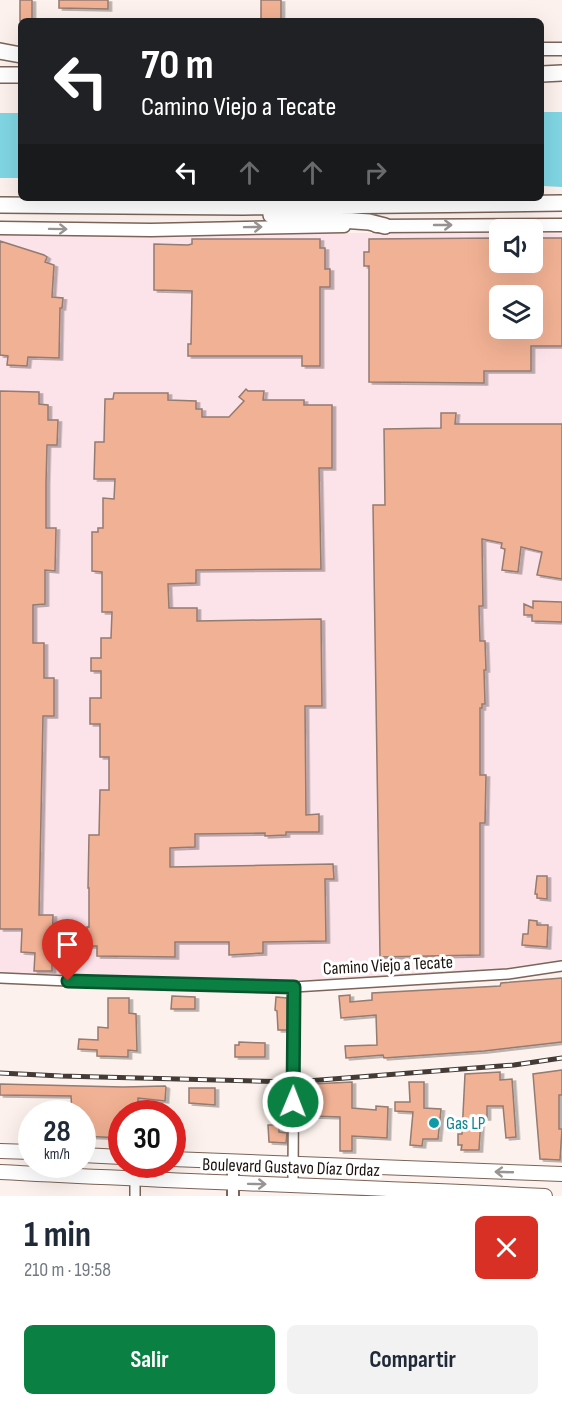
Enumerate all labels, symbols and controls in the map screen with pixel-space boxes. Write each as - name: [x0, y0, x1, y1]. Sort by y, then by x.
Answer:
- text: 70 m: [141, 40, 214, 91]
- icon: left: [42, 42, 120, 120]
- text: Camino Viejo a Tecate: [141, 91, 336, 123]
- icon: left: [170, 156, 203, 189]
- icon: ahead: [233, 156, 266, 189]
- icon: ahead: [296, 156, 329, 189]
- icon: right: [359, 156, 392, 189]
- map controls: [489, 219, 543, 339]
- button: sound: [489, 219, 543, 273]
- one-way arrow: [433, 220, 453, 231]
- one-way arrow: [243, 222, 263, 233]
- one-way arrow: [48, 223, 68, 234]
- button: layers: [489, 285, 543, 339]
- pin: [42, 919, 93, 981]
- icon: arrive: [51, 928, 84, 961]
- street label: Camino Viejo a Tecate: [322, 952, 454, 979]
- position arrow: [261, 1070, 325, 1134]
- speed limit sign: 30: [108, 1100, 186, 1178]
- place label: Gas LP: [446, 1113, 486, 1134]
- text: 28: [43, 1114, 71, 1150]
- marker: Gas LP: [427, 1116, 441, 1130]
- text: km/h: [44, 1145, 70, 1164]
- street label: Boulevard Gustavo Díaz Ordaz: [202, 1154, 381, 1181]
- one-way arrow: [494, 1166, 514, 1177]
- one-way arrow: [246, 1178, 266, 1189]
- text: 1 min: [24, 1214, 91, 1257]
- button: close: [475, 1216, 538, 1279]
- text: 210 m · 19:58: [24, 1258, 111, 1282]
- button: Salir: [24, 1325, 275, 1394]
- button: Compartir: [287, 1325, 538, 1394]

